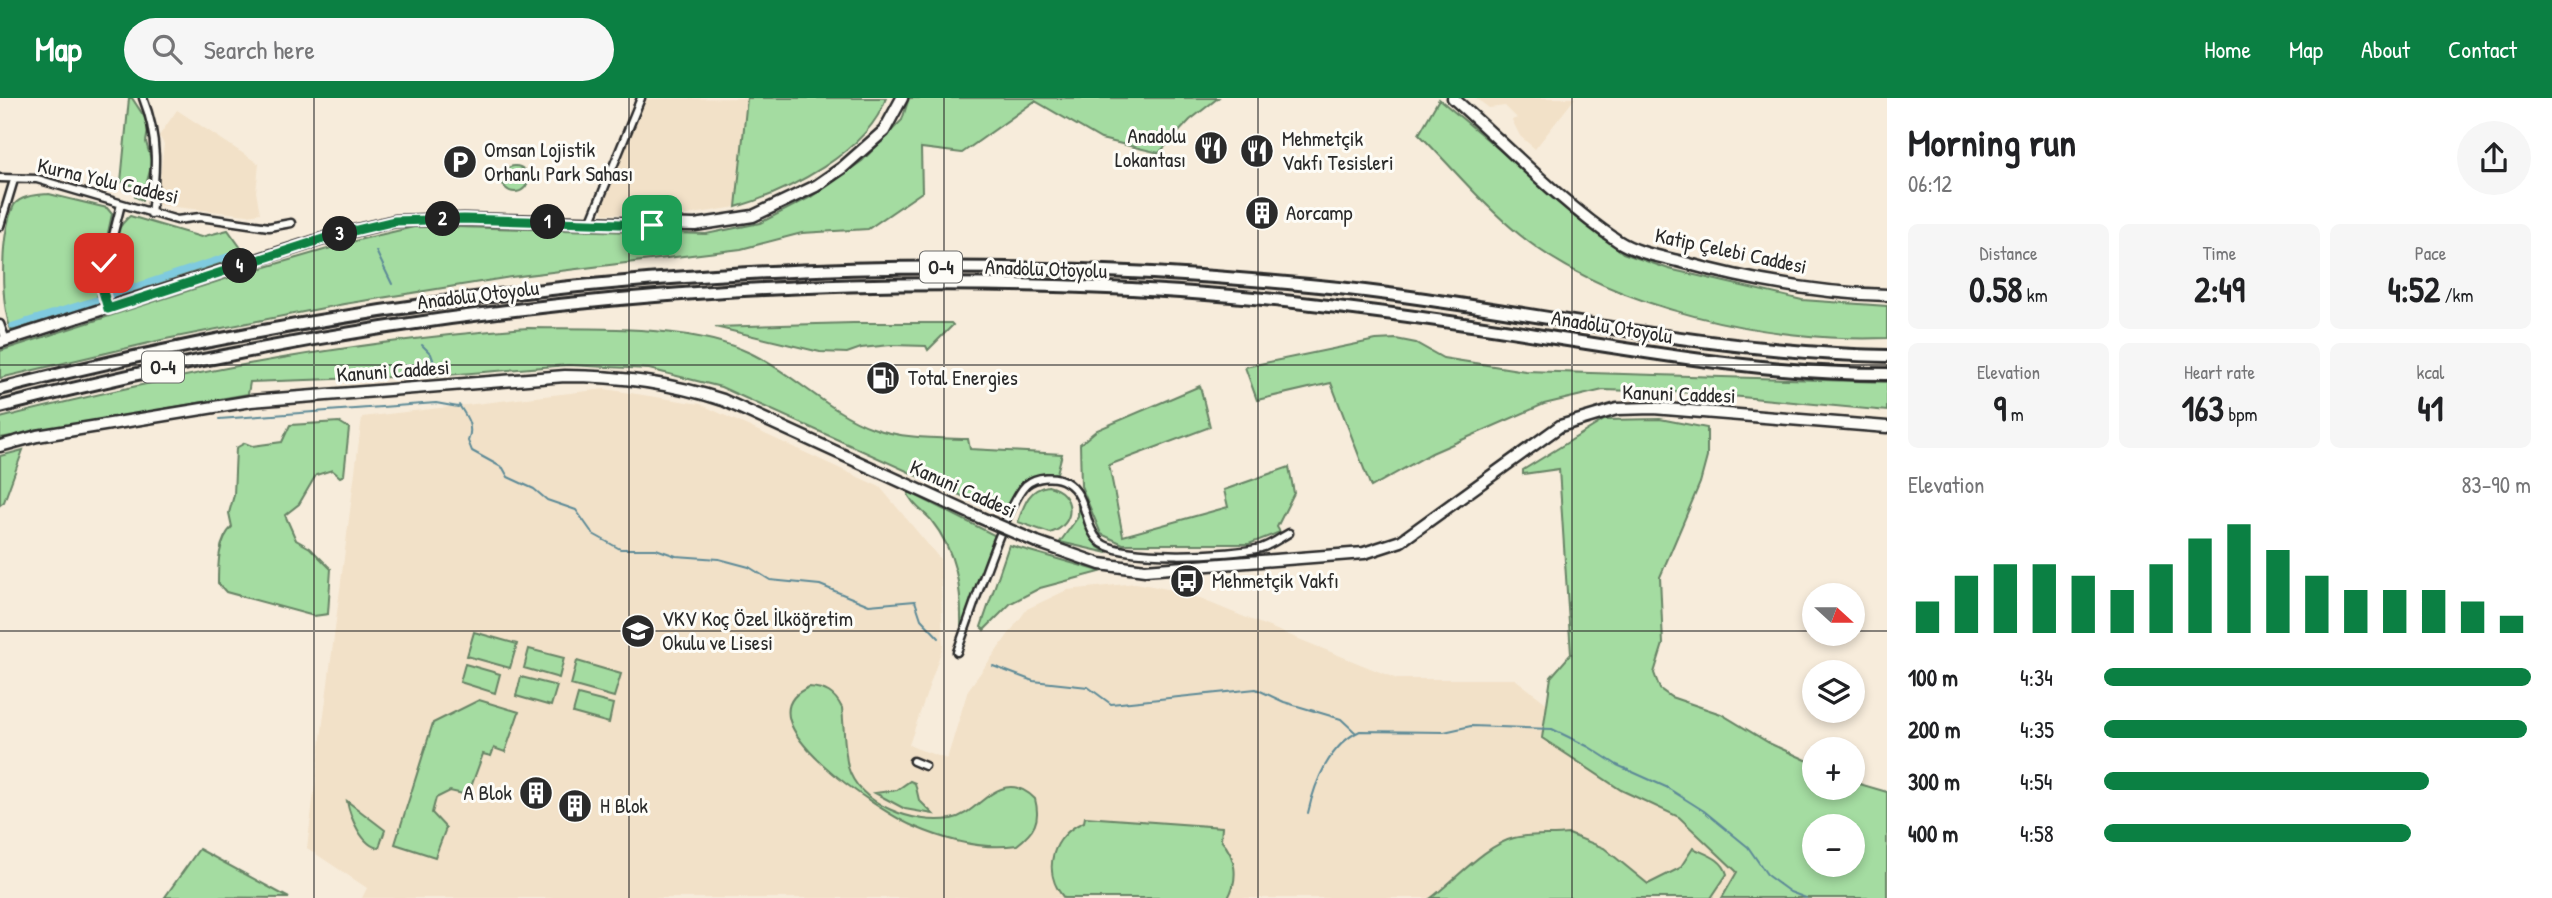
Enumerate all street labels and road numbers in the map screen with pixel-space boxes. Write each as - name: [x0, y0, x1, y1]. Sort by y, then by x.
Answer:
- street label: Kurna Yolu Caddesi: [35, 150, 181, 211]
- street label: Katip Çelebi Caddesi: [1653, 220, 1810, 281]
- road number: O-4: [920, 252, 962, 282]
- street label: Anadolu Otoyolu: [984, 252, 1108, 285]
- street label: Anadolu Otoyolu: [416, 273, 541, 316]
- street label: Anadolu Otoyolu: [1549, 303, 1675, 350]
- road number: O-4: [142, 352, 184, 382]
- street label: Kanuni Caddesi: [335, 352, 451, 389]
- street label: Kanuni Caddesi: [1622, 377, 1736, 410]
- street label: Kanuni Caddesi: [906, 452, 1021, 525]

